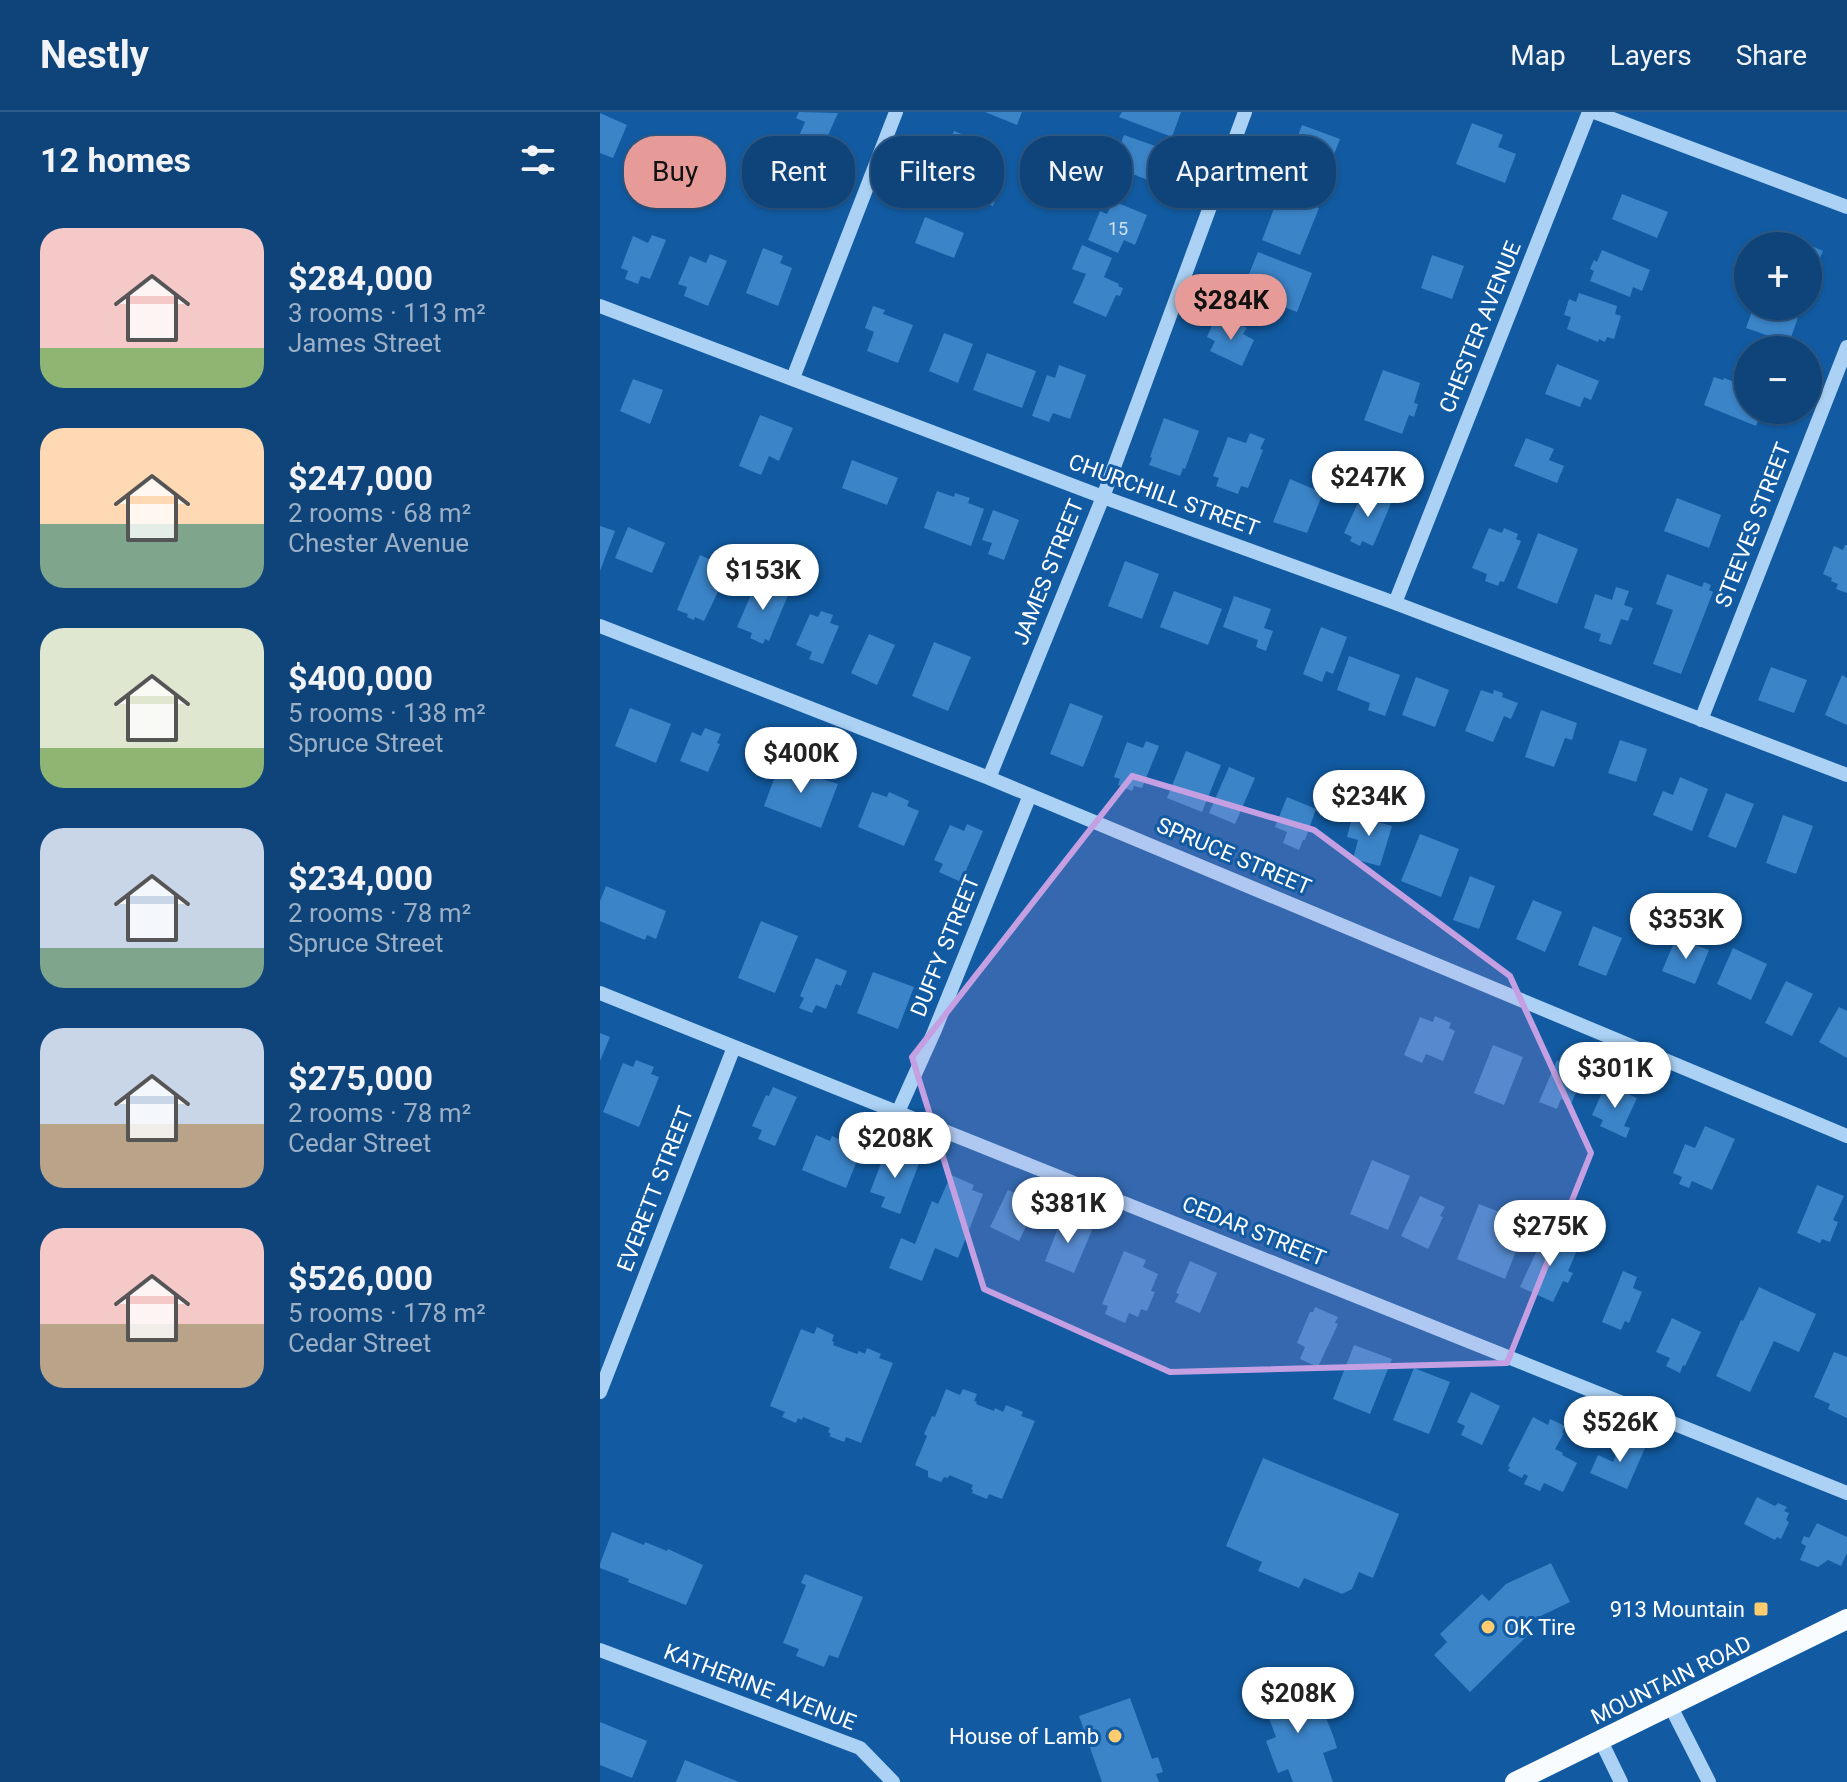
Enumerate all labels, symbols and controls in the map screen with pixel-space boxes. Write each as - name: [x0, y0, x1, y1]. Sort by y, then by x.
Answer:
- text: Nestly: [40, 33, 149, 77]
- text: Map: [1510, 39, 1566, 72]
- text: Layers: [1610, 39, 1692, 72]
- text: Share: [1736, 39, 1807, 72]
- chip: Buy: [624, 136, 726, 208]
- chip: Rent: [742, 136, 855, 208]
- chip: Filters: [871, 136, 1004, 208]
- chip: New: [1020, 136, 1132, 208]
- chip: Apartment: [1148, 136, 1336, 208]
- icon: filters: [516, 138, 560, 182]
- text: 12 homes: [40, 140, 191, 180]
- house number: 15: [1108, 218, 1128, 239]
- map controls: [1734, 232, 1822, 424]
- button: +: [1734, 232, 1822, 320]
- street label: CHESTER AVENUE: [1434, 238, 1526, 416]
- text: $284,000: [288, 258, 433, 298]
- icon: home: [104, 260, 200, 356]
- pin: $284K: [1175, 274, 1287, 342]
- text: $284K: [1193, 285, 1269, 315]
- text: 3 rooms · 113 m²: [288, 298, 486, 328]
- text: James Street: [288, 328, 442, 358]
- button: −: [1734, 336, 1822, 424]
- street label: STEEVES STREET: [1710, 439, 1796, 611]
- street label: CHURCHILL STREET: [1065, 449, 1263, 541]
- pin: $247K: [1312, 451, 1424, 519]
- text: $247,000: [288, 458, 433, 498]
- icon: home: [104, 460, 200, 556]
- text: $247K: [1330, 462, 1406, 492]
- street label: JAMES STREET: [1007, 496, 1089, 648]
- text: 2 rooms · 68 m²: [288, 498, 471, 528]
- text: Chester Avenue: [288, 528, 469, 558]
- pin: $153K: [707, 544, 819, 612]
- text: $153K: [725, 555, 801, 585]
- text: $400,000: [288, 658, 433, 698]
- icon: home: [104, 660, 200, 756]
- text: 5 rooms · 138 m²: [288, 698, 486, 728]
- pin: $400K: [745, 727, 857, 795]
- text: Spruce Street: [288, 728, 444, 758]
- text: $400K: [763, 738, 839, 768]
- pin: $234K: [1313, 770, 1425, 838]
- text: $234K: [1331, 781, 1407, 811]
- street label: SPRUCE STREET: [1153, 812, 1315, 900]
- text: $234,000: [288, 858, 433, 898]
- icon: home: [104, 860, 200, 956]
- street label: DUFFY STREET: [905, 872, 985, 1020]
- pin: $353K: [1630, 893, 1742, 961]
- text: 2 rooms · 78 m²: [288, 898, 471, 928]
- text: $353K: [1648, 904, 1724, 934]
- text: Spruce Street: [288, 928, 444, 958]
- pin: $301K: [1559, 1042, 1671, 1110]
- text: $301K: [1577, 1053, 1653, 1083]
- text: $275,000: [288, 1058, 433, 1098]
- icon: home: [104, 1060, 200, 1156]
- text: 2 rooms · 78 m²: [288, 1098, 471, 1128]
- street label: EVERETT STREET: [612, 1103, 698, 1275]
- pin: $208K: [839, 1112, 951, 1180]
- text: $208K: [857, 1123, 933, 1153]
- text: Cedar Street: [288, 1128, 431, 1158]
- pin: $381K: [1012, 1177, 1124, 1245]
- text: $381K: [1030, 1188, 1106, 1218]
- street label: CEDAR STREET: [1179, 1191, 1329, 1271]
- pin: $275K: [1494, 1200, 1606, 1268]
- text: $275K: [1512, 1211, 1588, 1241]
- text: $526,000: [288, 1258, 433, 1298]
- icon: home: [104, 1260, 200, 1356]
- text: 5 rooms · 178 m²: [288, 1298, 486, 1328]
- text: Cedar Street: [288, 1328, 431, 1358]
- pin: $526K: [1564, 1396, 1676, 1464]
- text: $526K: [1582, 1407, 1658, 1437]
- place label: 913 Mountain: [1610, 1597, 1745, 1622]
- marker: 913 Mountain: [1752, 1600, 1770, 1618]
- place label: OK Tire: [1504, 1615, 1575, 1640]
- marker: OK Tire: [1479, 1618, 1497, 1636]
- street label: MOUNTAIN ROAD: [1587, 1630, 1755, 1730]
- street label: KATHERINE AVENUE: [660, 1639, 860, 1735]
- pin: $208K: [1242, 1667, 1354, 1735]
- text: $208K: [1260, 1678, 1336, 1708]
- place label: House of Lamb: [949, 1724, 1099, 1749]
- marker: House of Lamb: [1106, 1727, 1124, 1745]

